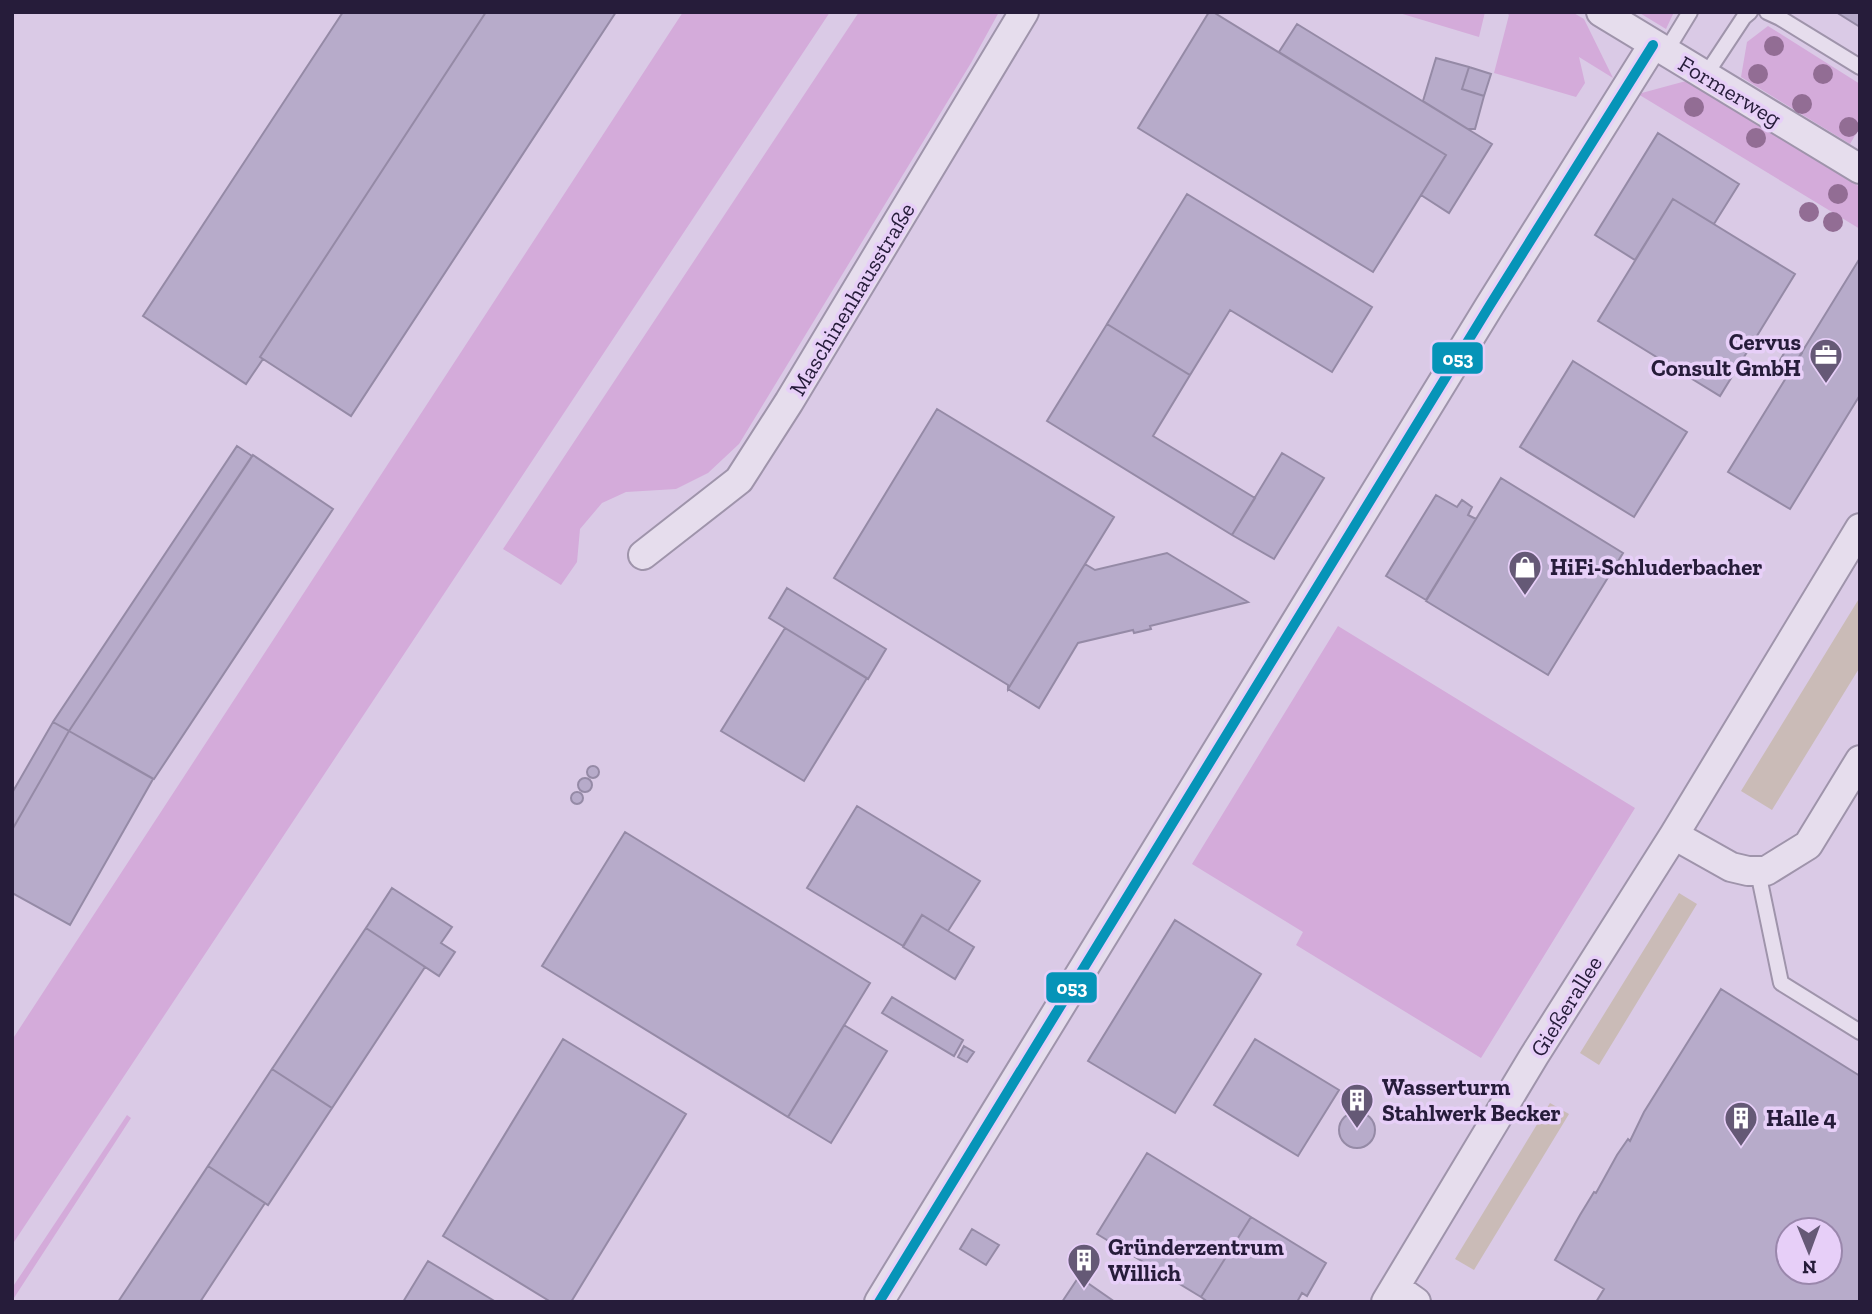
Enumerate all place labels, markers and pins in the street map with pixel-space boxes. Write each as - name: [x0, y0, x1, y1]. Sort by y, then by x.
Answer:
- place label: Cervus Consult GmbH: [1651, 328, 1801, 382]
- office icon: Cervus Consult GmbH: [1807, 336, 1845, 385]
- shop icon: HiFi-Schluderbacher: [1506, 548, 1544, 597]
- place label: HiFi-Schluderbacher: [1550, 553, 1762, 581]
- place label: Wasserturm Stahlwerk Becker: [1382, 1073, 1561, 1127]
- building icon: Wasserturm Stahlwerk Becker: [1338, 1081, 1376, 1130]
- building icon: Halle 4: [1722, 1099, 1760, 1148]
- place label: Halle 4: [1766, 1104, 1837, 1132]
- place label: Gründerzentrum Willich: [1108, 1233, 1284, 1287]
- building icon: Gründerzentrum Willich: [1065, 1241, 1103, 1290]

